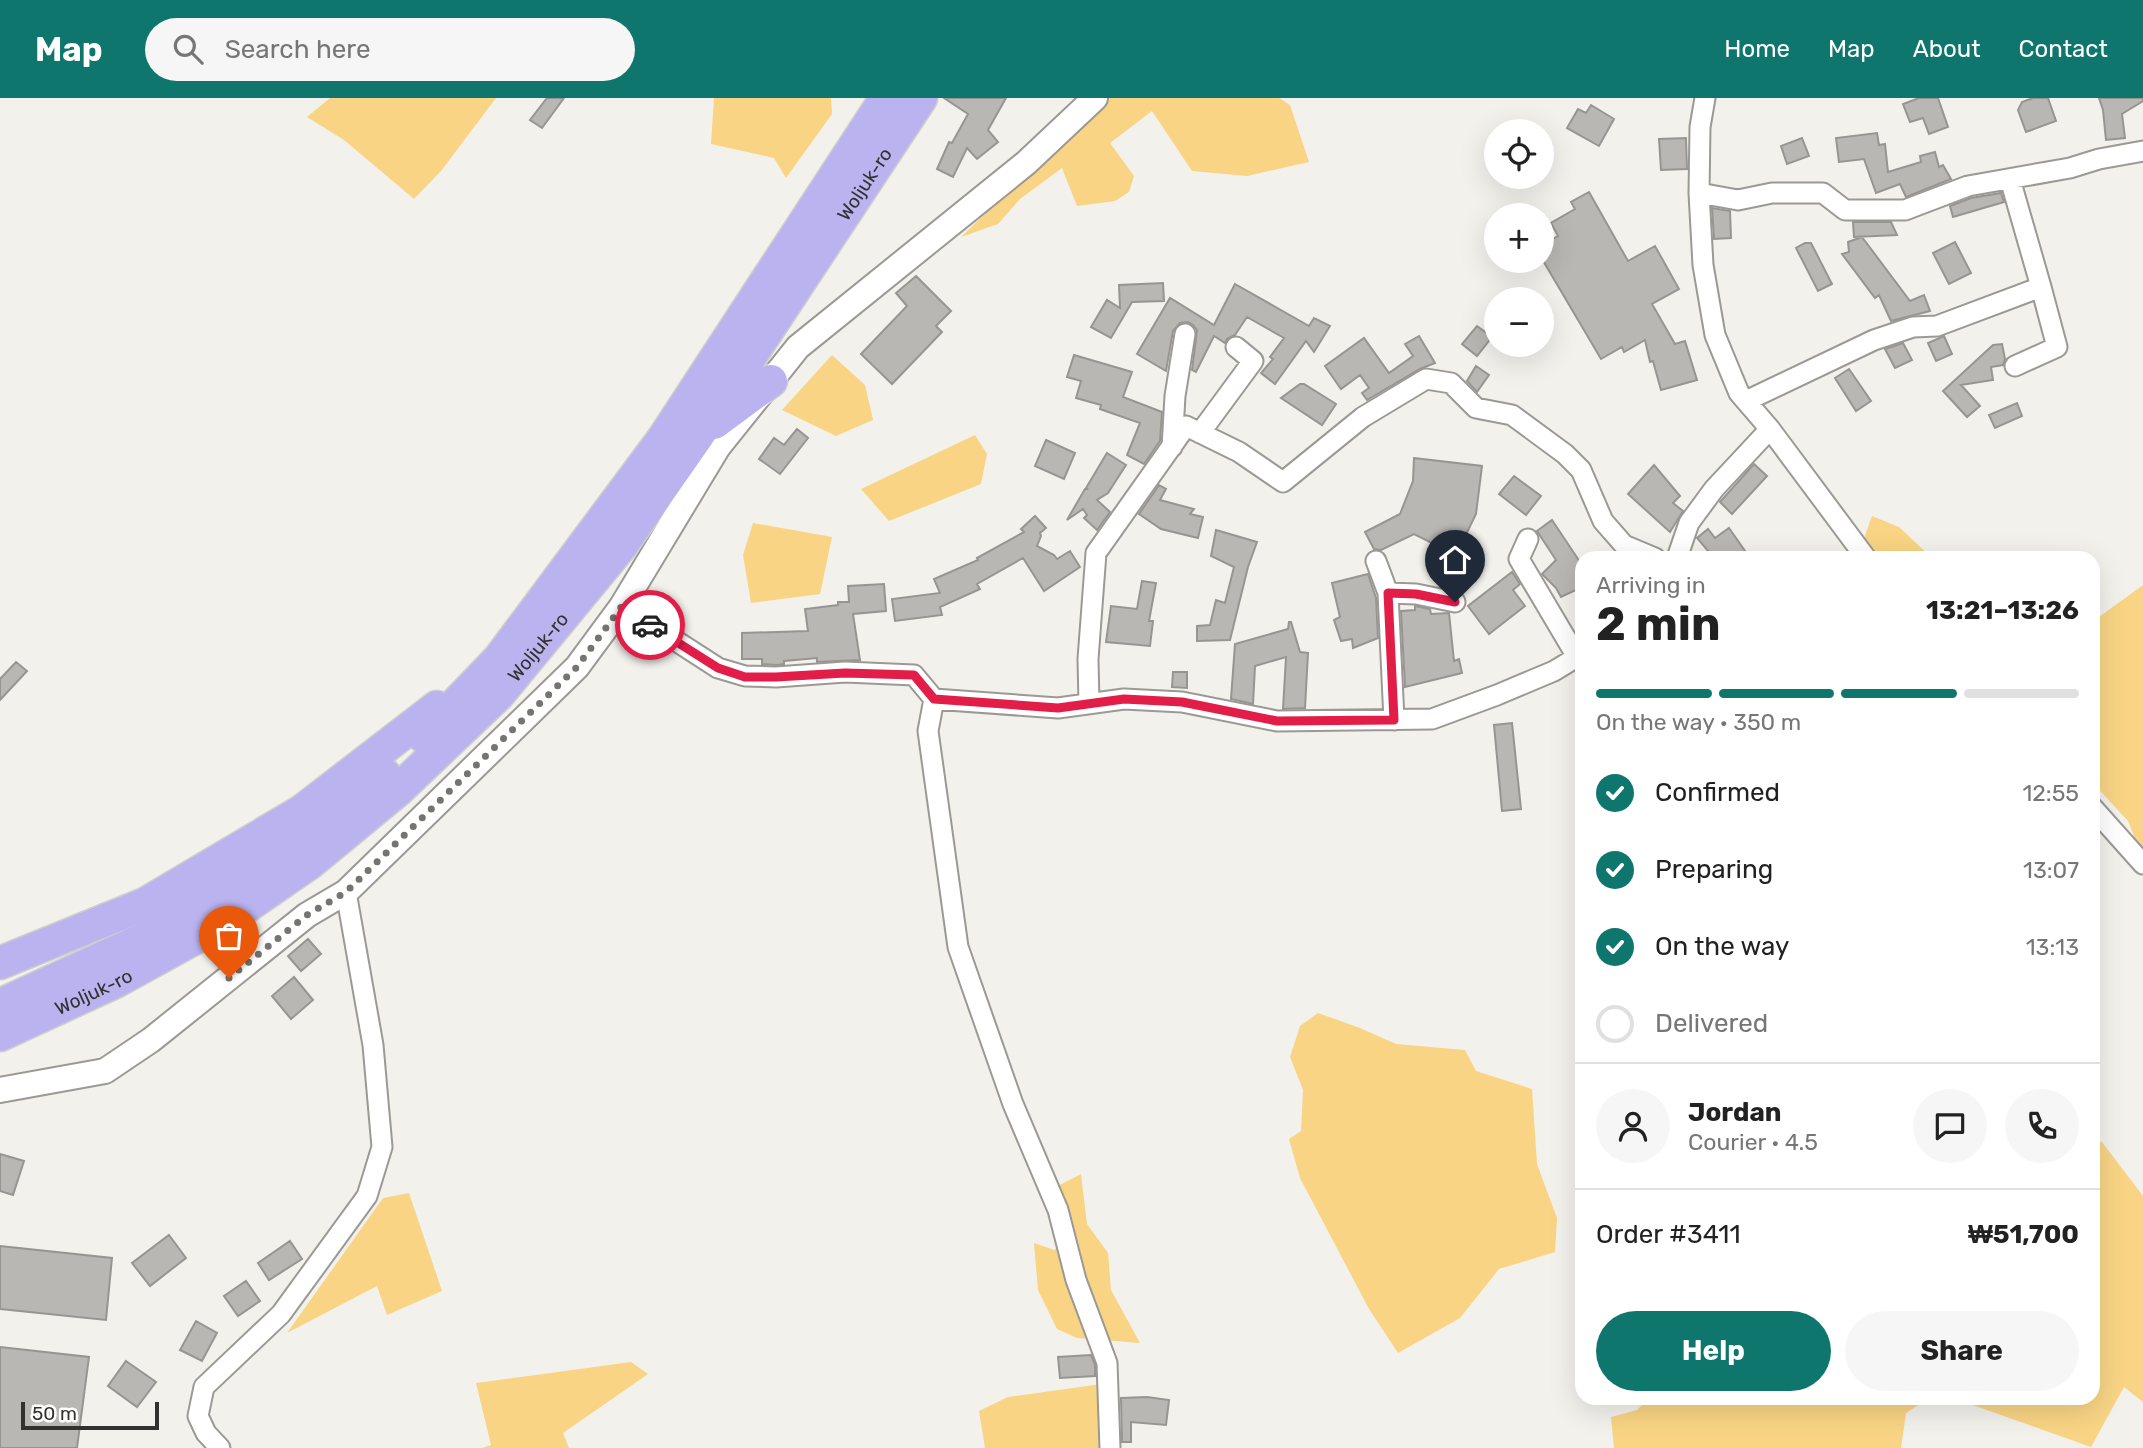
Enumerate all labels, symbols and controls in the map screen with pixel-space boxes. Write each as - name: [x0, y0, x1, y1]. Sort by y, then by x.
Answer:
- search box: [145, 18, 635, 81]
- text: Map: [35, 30, 103, 69]
- icon: search: [169, 30, 207, 68]
- text: Search here: [225, 34, 370, 65]
- text: Home: [1724, 35, 1790, 63]
- text: Map: [1828, 35, 1875, 63]
- text: About: [1913, 35, 1981, 63]
- text: Contact: [2019, 35, 2108, 63]
- map controls: [1484, 119, 1554, 357]
- button: locate: [1484, 119, 1554, 189]
- street label: Woljuk-ro: [832, 143, 897, 225]
- button: +: [1484, 203, 1554, 273]
- button: −: [1484, 287, 1554, 357]
- pin: [1425, 530, 1485, 602]
- icon: home: [1436, 541, 1474, 579]
- text: Arriving in: [1596, 571, 1706, 599]
- courier: [615, 590, 685, 660]
- text: 13:21–13:26: [1926, 595, 2079, 626]
- text: 2 min: [1596, 597, 1721, 652]
- icon: car: [631, 606, 669, 644]
- street label: Woljuk-ro: [502, 608, 573, 686]
- text: On the way · 350 m: [1596, 708, 1801, 736]
- icon: check: [1596, 774, 1634, 812]
- text: Confirmed: [1655, 777, 1780, 808]
- text: 12:55: [2022, 779, 2079, 807]
- icon: check: [1596, 851, 1634, 889]
- text: Preparing: [1655, 854, 1773, 885]
- text: 13:07: [2023, 856, 2079, 884]
- pin: [199, 906, 259, 978]
- icon: bag: [210, 917, 248, 955]
- icon: check: [1596, 928, 1634, 966]
- text: On the way: [1655, 931, 1789, 962]
- text: 13:13: [2026, 933, 2079, 961]
- street label: Woljuk-ro: [51, 963, 136, 1020]
- text: Delivered: [1655, 1008, 1768, 1039]
- button: person: [1596, 1089, 1670, 1163]
- button: chat: [1913, 1089, 1987, 1163]
- button: phone: [2005, 1089, 2079, 1163]
- text: Jordan: [1688, 1097, 1781, 1128]
- text: Courier · 4.5: [1688, 1128, 1818, 1156]
- text: Order #3411: [1596, 1219, 1741, 1250]
- text: ₩51,700: [1968, 1219, 2079, 1250]
- button: Help: [1596, 1311, 1831, 1391]
- button: Share: [1845, 1311, 2079, 1391]
- scale bar: [21, 1399, 159, 1431]
- text: 50 m: [32, 1402, 77, 1425]

